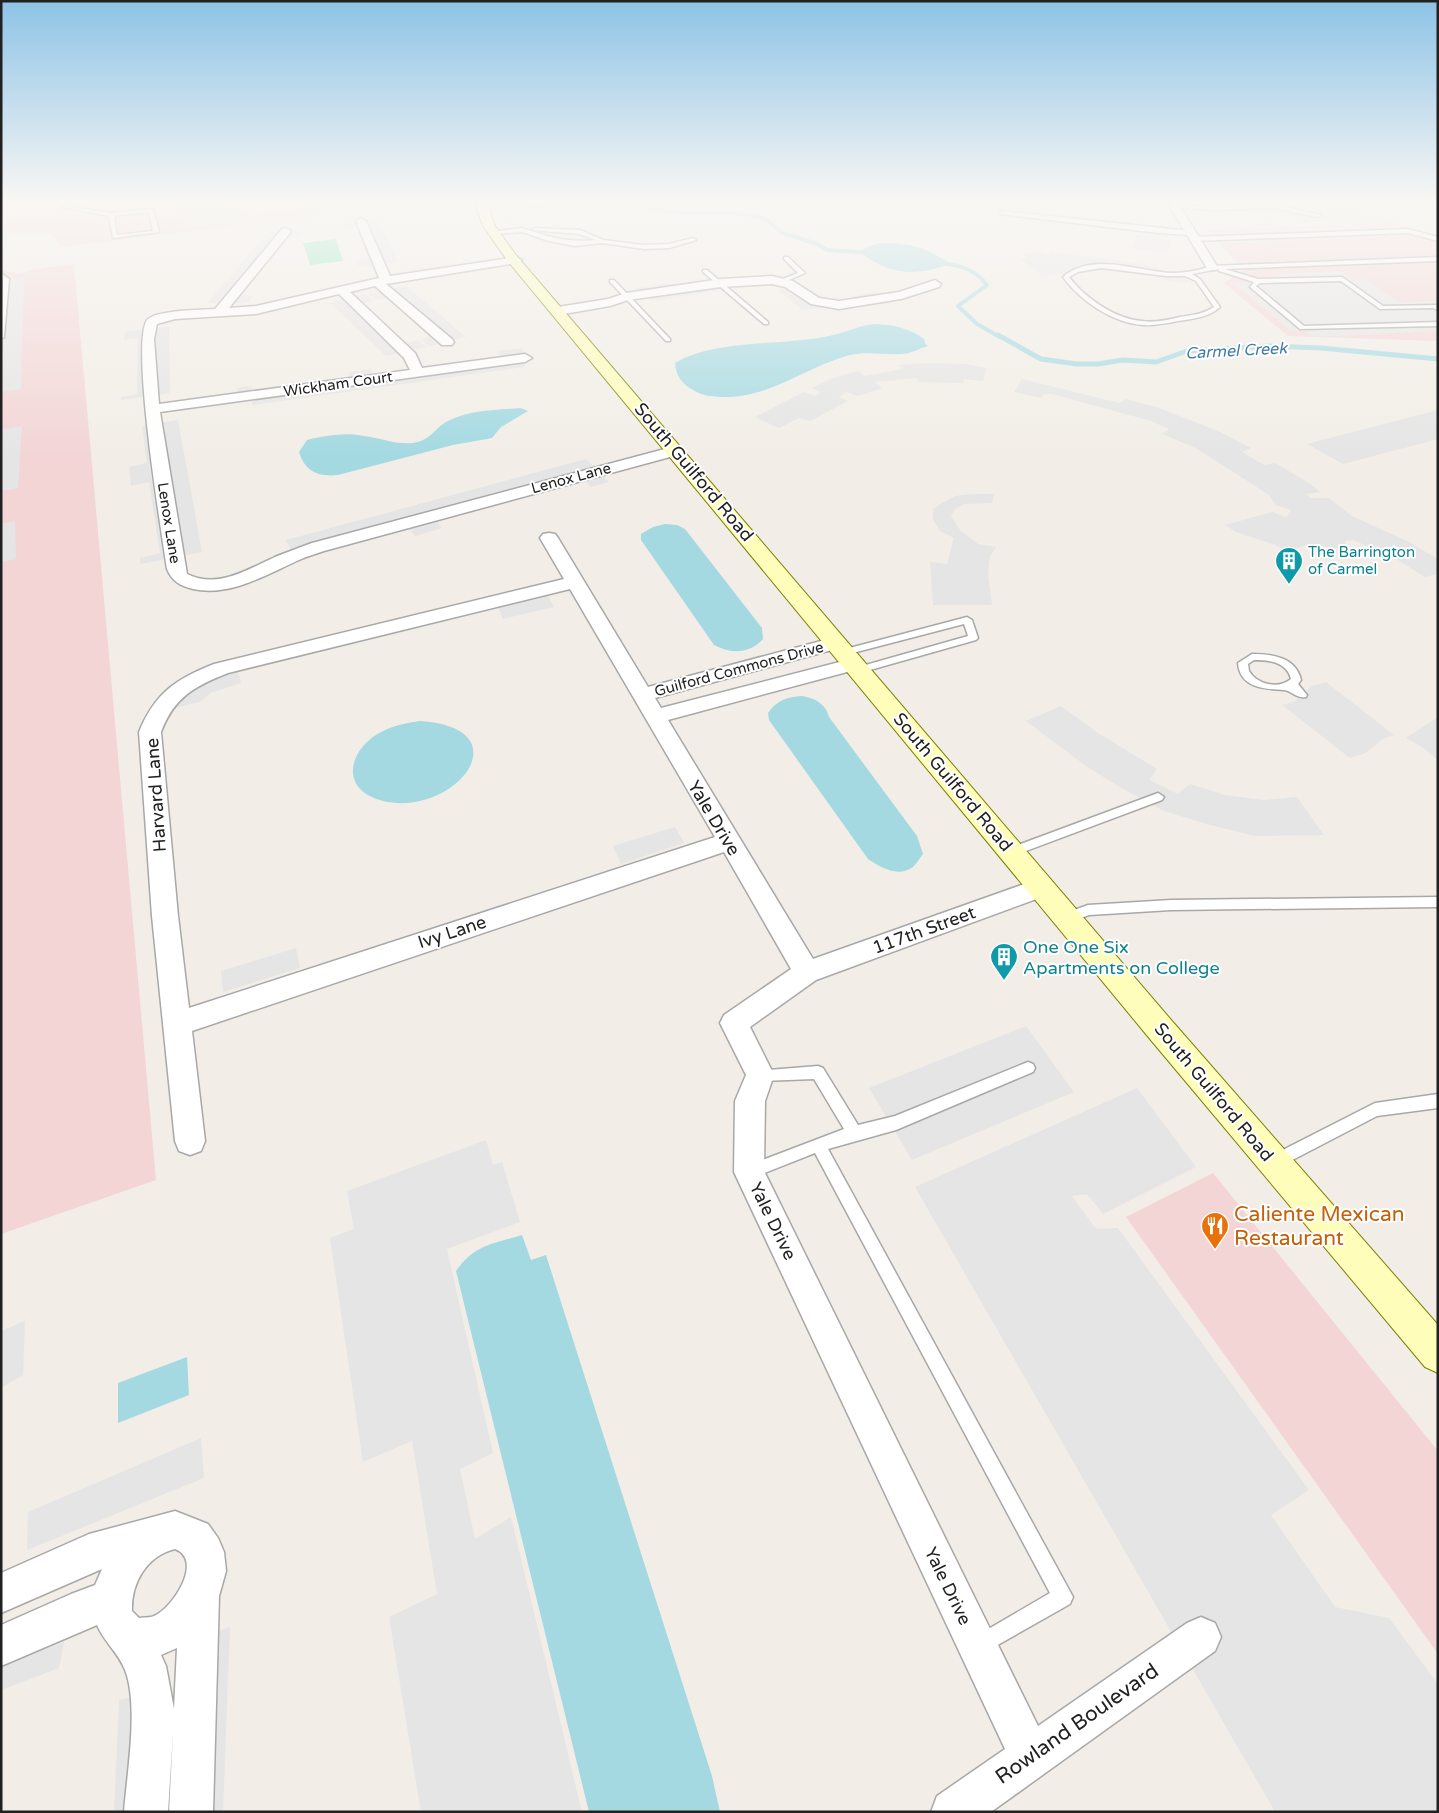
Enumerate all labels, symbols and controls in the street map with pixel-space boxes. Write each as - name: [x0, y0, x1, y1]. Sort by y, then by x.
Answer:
- water label: Carmel Creek: [1185, 338, 1289, 364]
- street label: Wickham Court: [282, 367, 394, 401]
- street label: South Guilford Road: [630, 398, 758, 546]
- street label: Lenox Lane: [529, 459, 613, 497]
- street label: Lenox Lane: [154, 481, 184, 565]
- place label: The Barrington of Carmel: [1308, 543, 1415, 578]
- building icon: The Barrington of Carmel: [1274, 546, 1304, 585]
- street label: Guilford Commons Drive: [652, 638, 826, 700]
- street label: South Guilford Road: [889, 708, 1017, 856]
- street label: Harvard Lane: [141, 737, 171, 853]
- street label: Yale Drive: [683, 776, 745, 860]
- street label: 117th Street: [870, 901, 979, 959]
- street label: Ivy Lane: [415, 911, 489, 953]
- place label: One One Six Apartments on College: [1023, 936, 1220, 979]
- building icon: One One Six Apartments on College: [989, 942, 1019, 981]
- street label: South Guilford Road: [1150, 1018, 1278, 1166]
- street label: Yale Drive: [745, 1178, 801, 1264]
- place label: Caliente Mexican Restaurant: [1234, 1202, 1405, 1251]
- restaurant icon: Caliente Mexican Restaurant: [1200, 1211, 1230, 1250]
- street label: Yale Drive: [920, 1543, 976, 1629]
- street label: Rowland Boulevard: [991, 1658, 1163, 1790]

